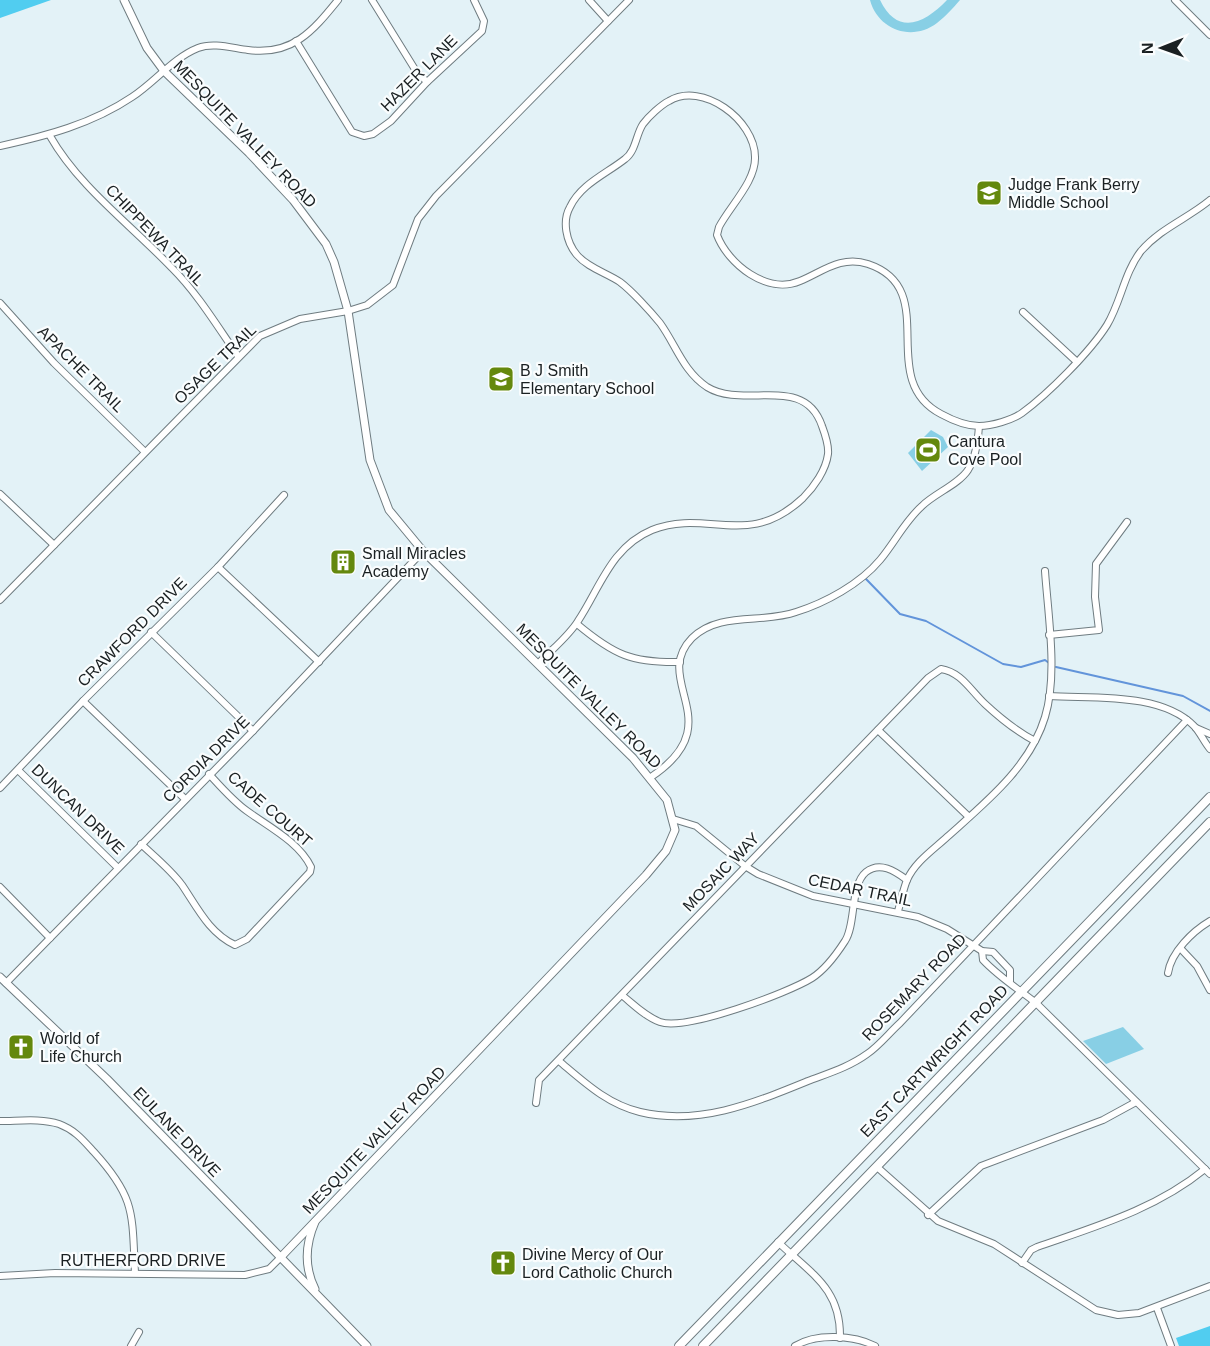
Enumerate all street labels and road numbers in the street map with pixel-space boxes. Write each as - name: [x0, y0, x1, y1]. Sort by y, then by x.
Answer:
- street label: HAZER LANE: [377, 31, 461, 115]
- street label: MESQUITE VALLEY ROAD: [170, 57, 320, 211]
- street label: CHIPPEWA TRAIL: [103, 181, 208, 289]
- street label: OSAGE TRAIL: [171, 321, 259, 407]
- street label: APACHE TRAIL: [35, 323, 127, 415]
- street label: CRAWFORD DRIVE: [74, 574, 190, 690]
- street label: MESQUITE VALLEY ROAD: [513, 620, 665, 772]
- street label: CORDIA DRIVE: [159, 712, 253, 806]
- street label: DUNCAN DRIVE: [28, 761, 128, 857]
- street label: CADE COURT: [225, 768, 316, 850]
- street label: MOSAIC WAY: [679, 829, 763, 915]
- street label: CEDAR TRAIL: [807, 871, 913, 909]
- street label: ROSEMARY ROAD: [859, 930, 969, 1044]
- street label: EAST CARTWRIGHT ROAD: [857, 982, 1011, 1140]
- street label: MESQUITE VALLEY ROAD: [299, 1063, 449, 1217]
- street label: EULANE DRIVE: [130, 1084, 224, 1180]
- street label: RUTHERFORD DRIVE: [60, 1252, 226, 1269]

